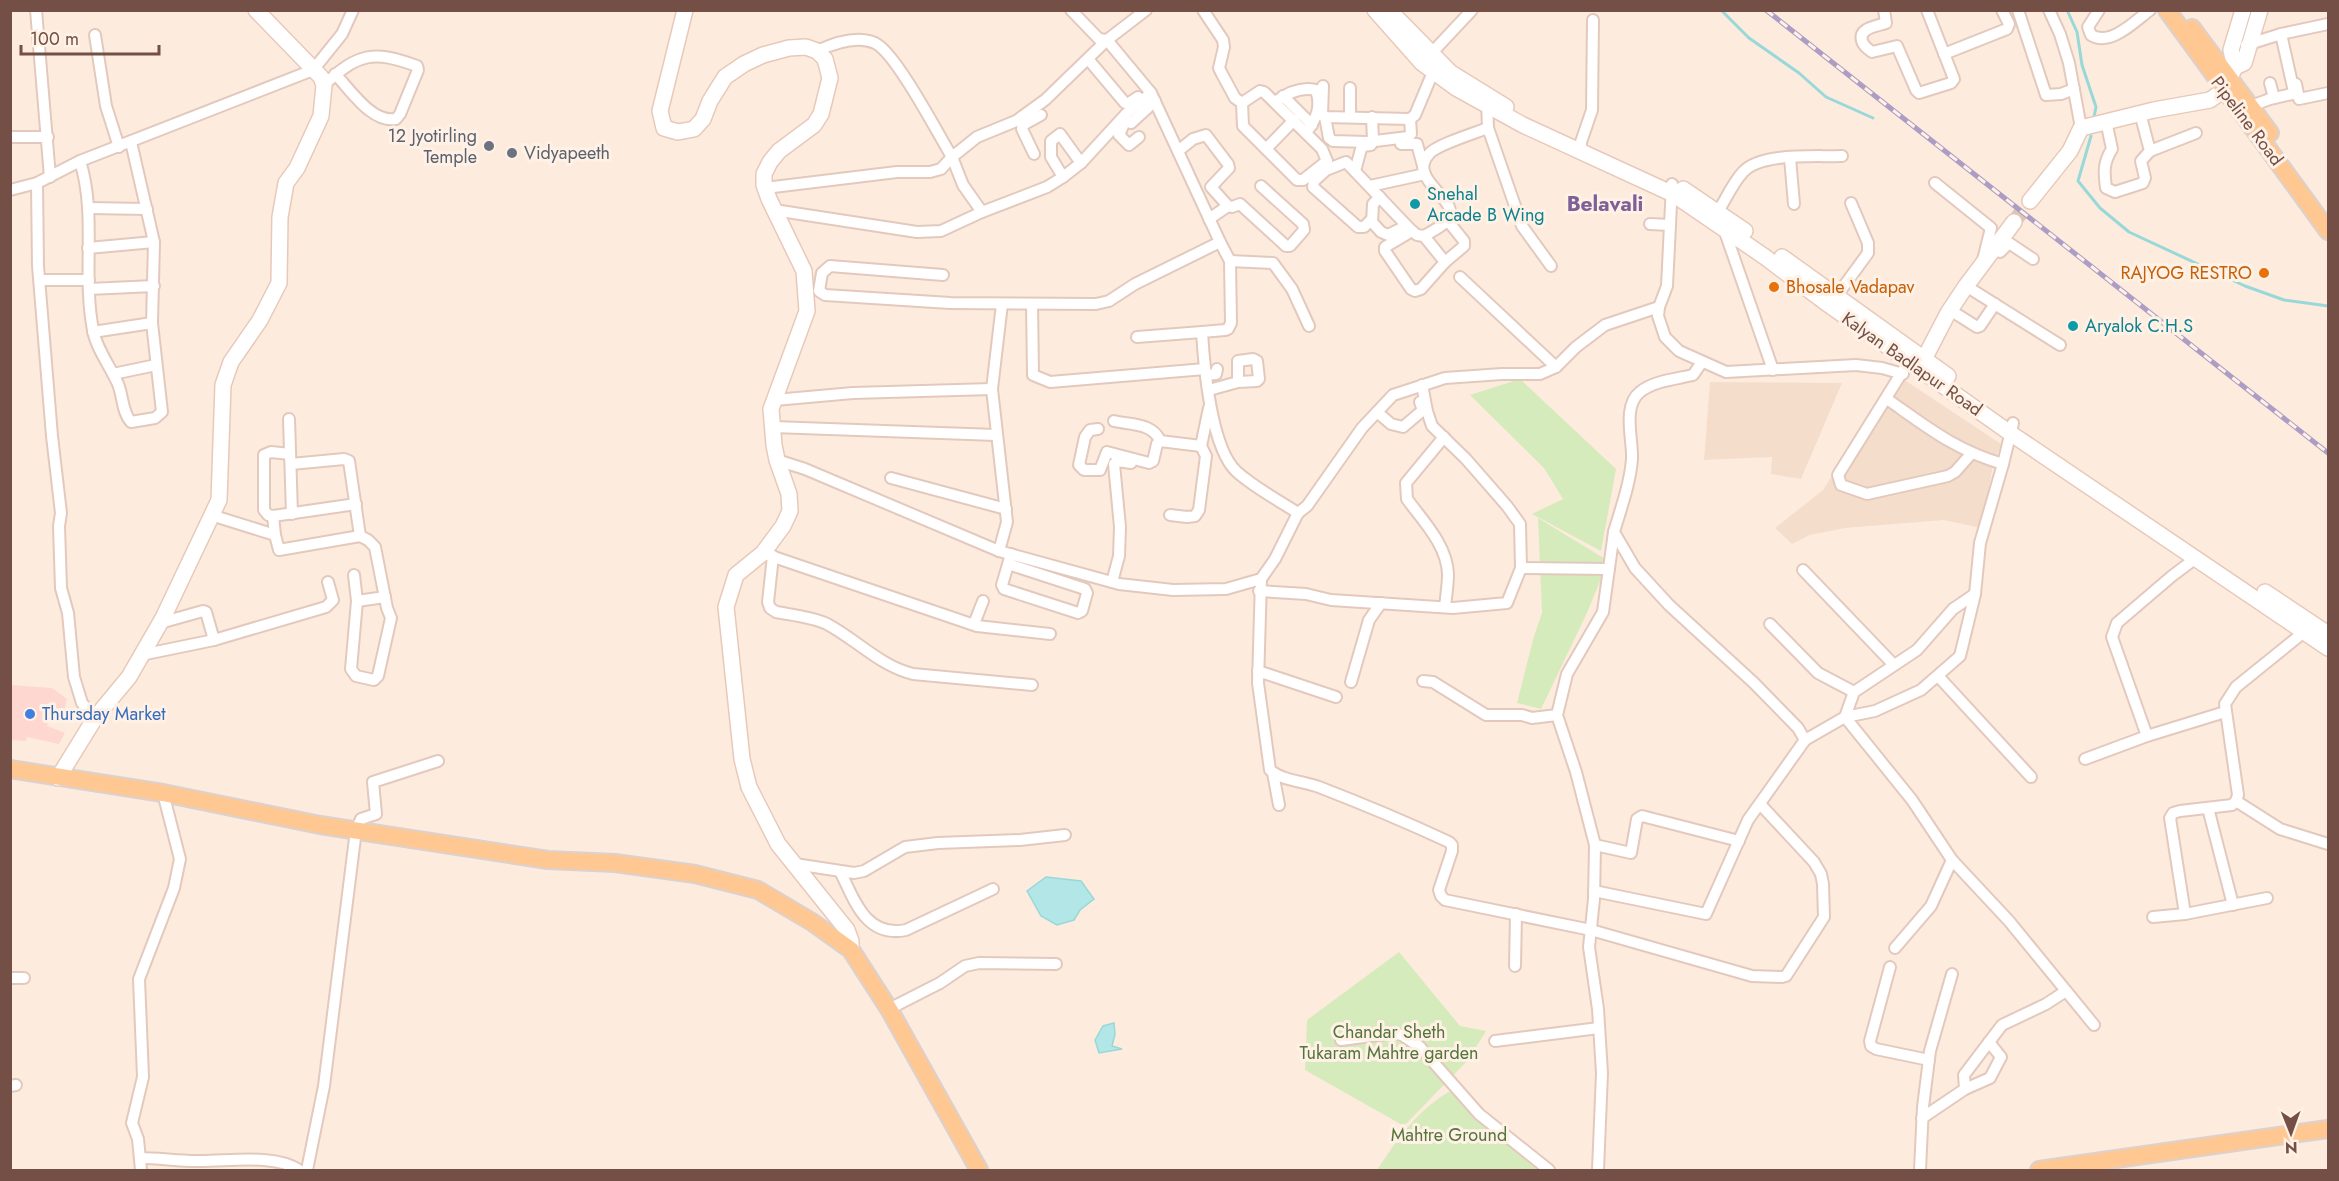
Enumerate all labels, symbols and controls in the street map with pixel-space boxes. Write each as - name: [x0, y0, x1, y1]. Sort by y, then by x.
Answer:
- scale bar: [21, 18, 159, 56]
- text: 100 m: [30, 26, 79, 52]
- street label: Pipeline Road: [2205, 71, 2289, 171]
- place label: 12 Jyotirling Temple: [388, 123, 477, 170]
- marker: 12 Jyotirling Temple: [482, 139, 496, 153]
- place label: Vidyapeeth: [524, 140, 610, 166]
- marker: Vidyapeeth: [505, 146, 519, 160]
- place label: Snehal Arcade B Wing: [1427, 181, 1545, 228]
- district label: Belavali: [1567, 189, 1643, 219]
- marker: Snehal Arcade B Wing: [1408, 197, 1422, 211]
- place label: RAJYOG RESTRO: [2120, 260, 2252, 286]
- marker: RAJYOG RESTRO: [2257, 266, 2271, 280]
- place label: Bhosale Vadapav: [1786, 274, 1915, 300]
- marker: Bhosale Vadapav: [1767, 280, 1781, 294]
- street label: Kalyan Badlapur Road: [1836, 306, 1988, 422]
- place label: Aryalok C.H.S: [2085, 313, 2193, 339]
- marker: Aryalok C.H.S: [2066, 319, 2080, 333]
- place label: Thursday Market: [42, 701, 166, 727]
- marker: Thursday Market: [23, 707, 37, 721]
- park label: Chandar Sheth Tukaram Mahtre garden: [1300, 1019, 1478, 1066]
- north arrow: [2261, 1103, 2321, 1163]
- park label: Mahtre Ground: [1391, 1122, 1507, 1148]
- text: N: [2285, 1136, 2298, 1159]

